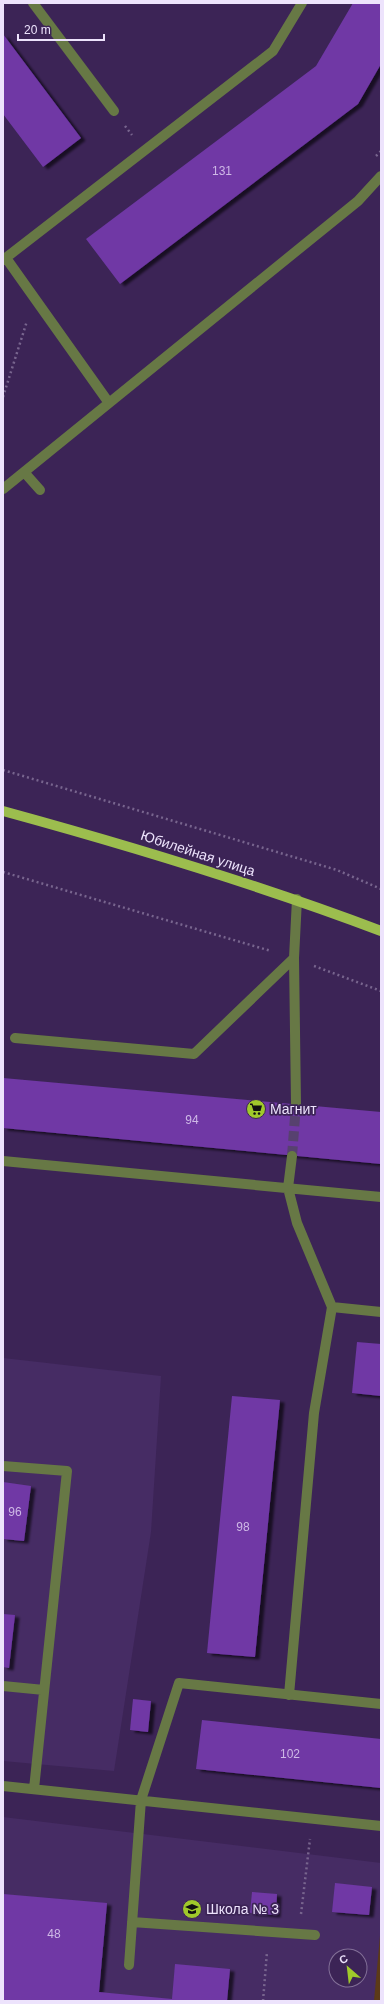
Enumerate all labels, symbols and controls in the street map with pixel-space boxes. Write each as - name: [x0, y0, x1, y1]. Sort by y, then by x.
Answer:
- scale bar: [18, 16, 104, 42]
- text: 20 m: [24, 23, 51, 37]
- house number: 131: [212, 164, 232, 178]
- street label: Юбилейная улица: [139, 827, 257, 879]
- supermarket icon: Магнит: [245, 1098, 267, 1120]
- place label: Магнит: [270, 1101, 317, 1117]
- house number: 94: [185, 1113, 199, 1127]
- house number: 96: [8, 1505, 22, 1519]
- house number: 98: [236, 1520, 250, 1534]
- house number: 102: [280, 1747, 300, 1761]
- school or university icon: Школа № 3: [181, 1898, 203, 1920]
- place label: Школа № 3: [206, 1901, 279, 1917]
- house number: 48: [47, 1927, 61, 1941]
- north arrow: [328, 1948, 368, 1988]
- text: С: [337, 1952, 350, 1966]

